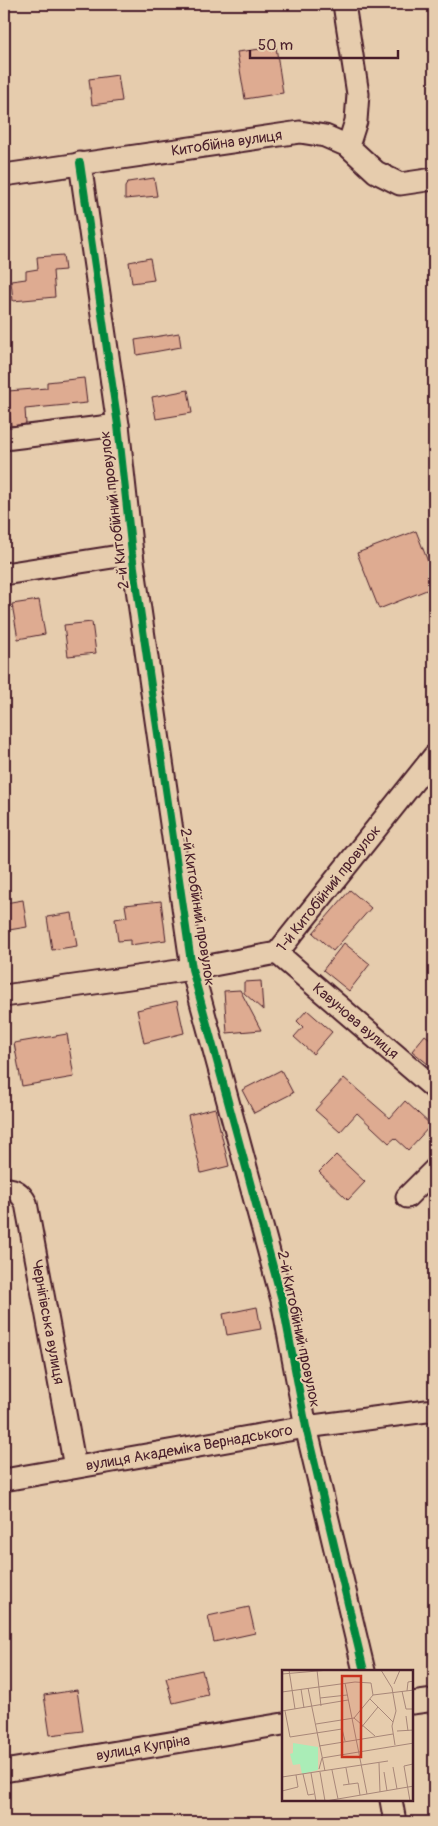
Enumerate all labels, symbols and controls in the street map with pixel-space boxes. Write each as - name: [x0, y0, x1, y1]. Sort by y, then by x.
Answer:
- scale bar: [250, 28, 398, 60]
- text: 50 m: [258, 36, 293, 55]
- street label: Китобійна вулиця: [170, 126, 284, 161]
- street label: 2-й Китобійний провулок: [95, 429, 134, 590]
- street label: 1-й Китобійний провулок: [272, 821, 385, 956]
- street label: 2-й Китобійний провулок: [176, 827, 219, 988]
- street label: Кавунова вулиця: [309, 979, 402, 1063]
- street label: 2-й Китобійний провулок: [273, 1249, 324, 1409]
- street label: Чернігівська вулиця: [27, 1258, 68, 1386]
- street label: вулиця Академіка Вернадського: [84, 1421, 294, 1475]
- inset map: [282, 1670, 413, 1801]
- street label: вулиця Купріна: [95, 1731, 192, 1765]

